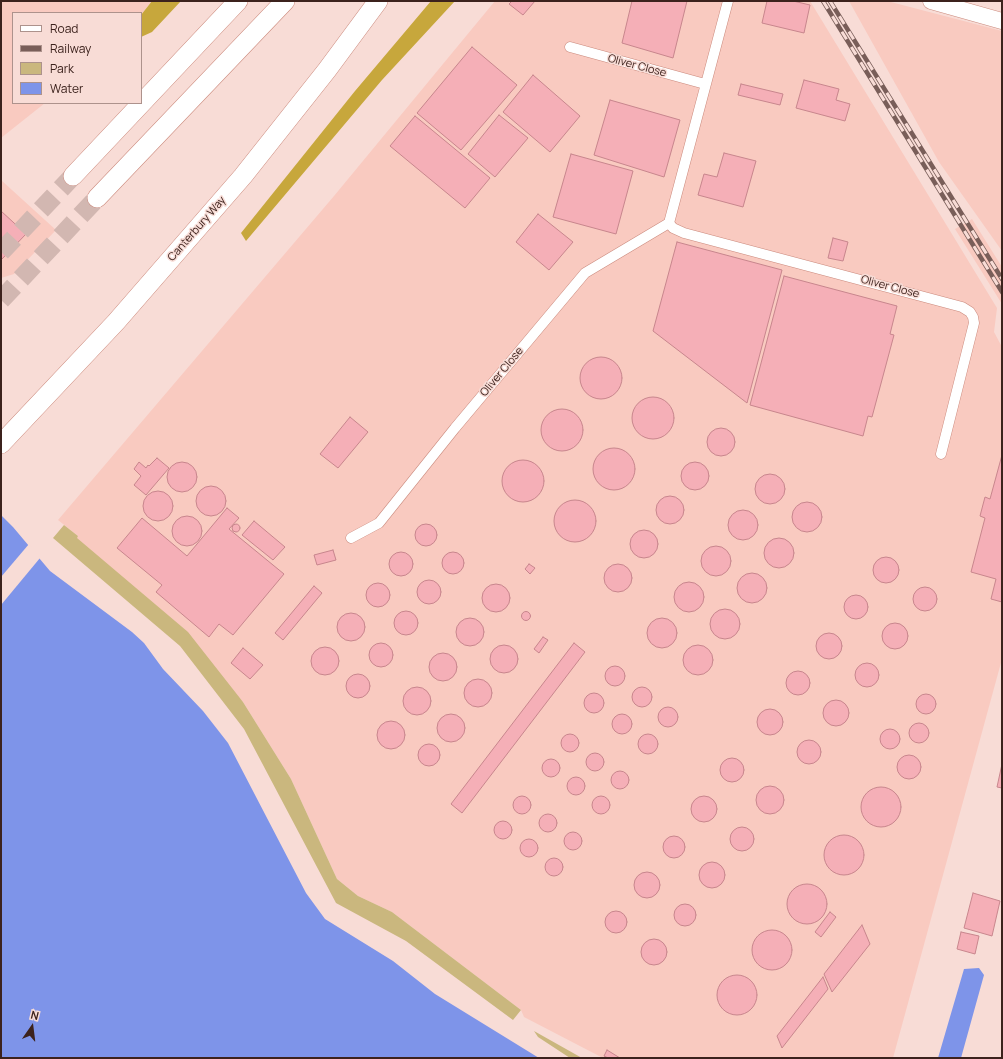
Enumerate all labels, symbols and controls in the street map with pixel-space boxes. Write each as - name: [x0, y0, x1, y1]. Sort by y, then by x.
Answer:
- legend: [12, 12, 142, 104]
- text: Road: [50, 20, 78, 37]
- text: Railway: [50, 40, 91, 57]
- street label: Oliver Close: [606, 52, 668, 80]
- text: Park: [50, 60, 74, 77]
- text: Water: [50, 80, 83, 97]
- street label: Canterbury Way: [165, 194, 229, 264]
- street label: Oliver Close: [859, 273, 921, 301]
- street label: Oliver Close: [478, 345, 526, 399]
- north arrow: [12, 1007, 52, 1047]
- text: N: [29, 1007, 41, 1023]

